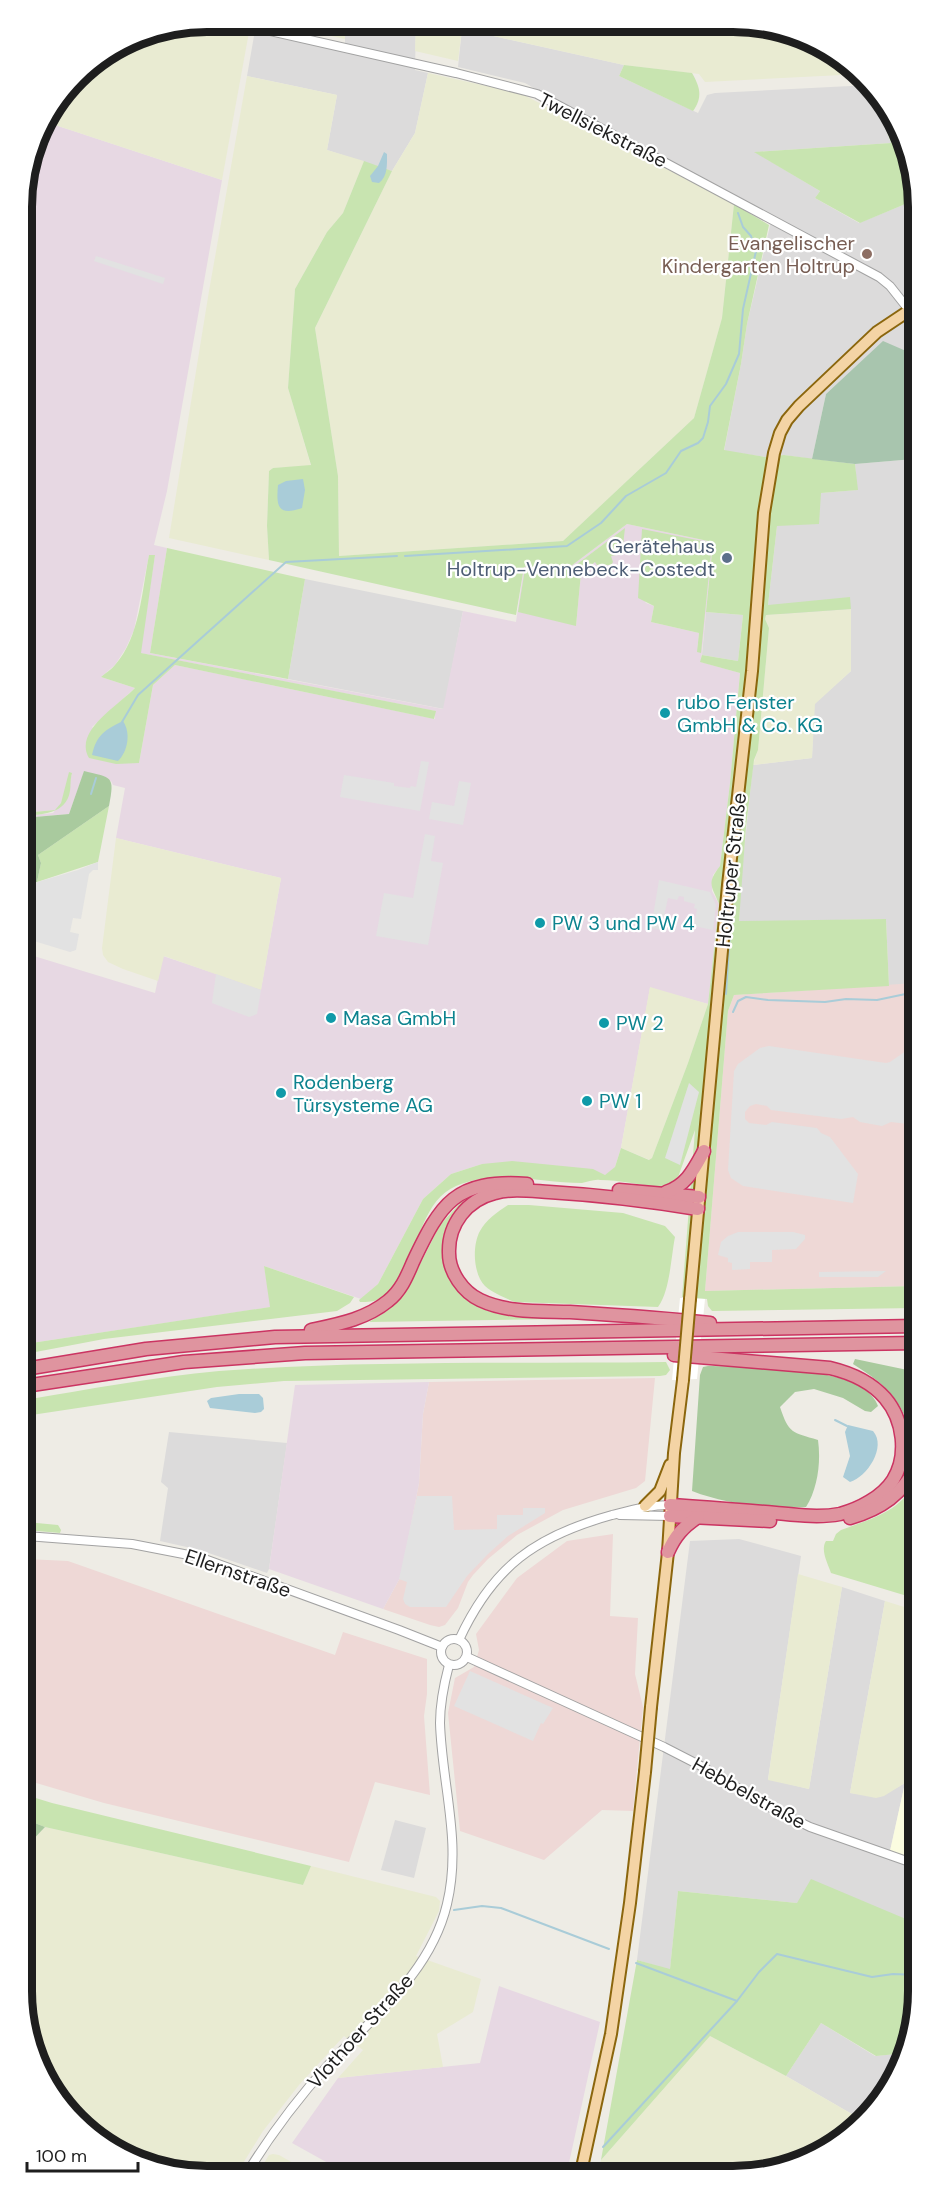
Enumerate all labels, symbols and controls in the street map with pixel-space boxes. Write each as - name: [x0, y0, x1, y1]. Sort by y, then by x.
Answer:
- street label: Twellsiekstraße: [534, 86, 672, 174]
- place label: Evangelischer Kindergarten Holtrup: [662, 230, 855, 279]
- marker: Evangelischer Kindergarten Holtrup: [860, 247, 874, 261]
- place label: Gerätehaus Holtrup-Vennebeck-Costedt: [447, 533, 715, 582]
- marker: Gerätehaus Holtrup-Vennebeck-Costedt: [720, 551, 734, 565]
- place label: rubo Fenster GmbH & Co. KG: [677, 689, 823, 738]
- marker: rubo Fenster GmbH & Co. KG: [658, 706, 672, 720]
- street label: Holtruper Straße: [710, 791, 752, 949]
- place label: PW 3 und PW 4: [552, 910, 695, 936]
- marker: PW 3 und PW 4: [533, 916, 547, 930]
- place label: Masa GmbH: [343, 1005, 456, 1031]
- place label: PW 2: [616, 1010, 664, 1036]
- marker: Masa GmbH: [324, 1011, 338, 1025]
- marker: PW 2: [597, 1016, 611, 1030]
- place label: Rodenberg Türsysteme AG: [293, 1069, 433, 1118]
- marker: Rodenberg Türsysteme AG: [274, 1086, 288, 1100]
- place label: PW 1: [599, 1088, 642, 1114]
- marker: PW 1: [580, 1094, 594, 1108]
- street label: Ellernstraße: [182, 1543, 294, 1603]
- street label: Hebbelstraße: [688, 1751, 810, 1835]
- street label: Vlothoer Straße: [301, 1968, 419, 2094]
- scale bar: [27, 2135, 138, 2173]
- text: 100 m: [36, 2144, 87, 2168]

